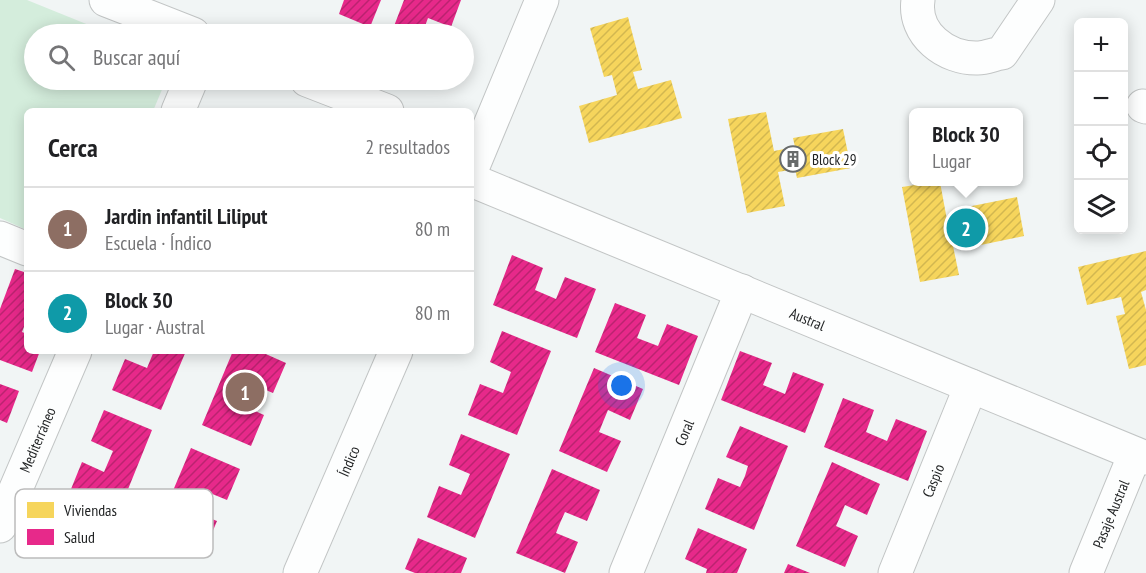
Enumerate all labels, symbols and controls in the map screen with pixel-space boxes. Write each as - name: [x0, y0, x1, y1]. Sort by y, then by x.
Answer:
- map controls: [1074, 18, 1128, 234]
- button: +: [1074, 18, 1128, 72]
- search box: [24, 24, 474, 90]
- icon: search: [45, 41, 78, 74]
- text: Buscar aquí: [93, 43, 180, 71]
- button: −: [1074, 72, 1128, 126]
- popup: [909, 108, 1023, 186]
- text: Block 30: [932, 120, 1000, 148]
- button: locate: [1074, 126, 1128, 180]
- text: Cerca: [48, 131, 98, 164]
- text: 2 resultados: [365, 134, 450, 160]
- building icon: Block 29: [778, 144, 808, 174]
- text: Lugar: [932, 148, 971, 174]
- place label: Block 29: [812, 150, 857, 169]
- button: layers: [1074, 180, 1128, 234]
- text: Jardin infantil Liliput: [105, 202, 268, 230]
- pin: 2: [946, 206, 986, 250]
- text: 1: [63, 216, 72, 242]
- text: 80 m: [415, 216, 450, 242]
- text: Escuela · Índico: [105, 230, 212, 256]
- text: Block 30: [105, 286, 173, 314]
- text: 2: [63, 300, 72, 326]
- text: 80 m: [415, 300, 450, 326]
- street label: Austral: [787, 303, 829, 335]
- text: Lugar · Austral: [105, 314, 205, 340]
- pin: 1: [226, 370, 264, 414]
- your location: [607, 371, 636, 400]
- street label: Mediterráneo: [15, 404, 59, 475]
- street label: Coral: [670, 416, 698, 448]
- street label: Índico: [333, 443, 363, 479]
- street label: Caspio: [917, 461, 948, 500]
- street label: Pasaje Austral: [1088, 476, 1133, 551]
- legend: [15, 489, 213, 558]
- text: Viviendas: [63, 500, 117, 520]
- text: Salud: [64, 527, 95, 547]

